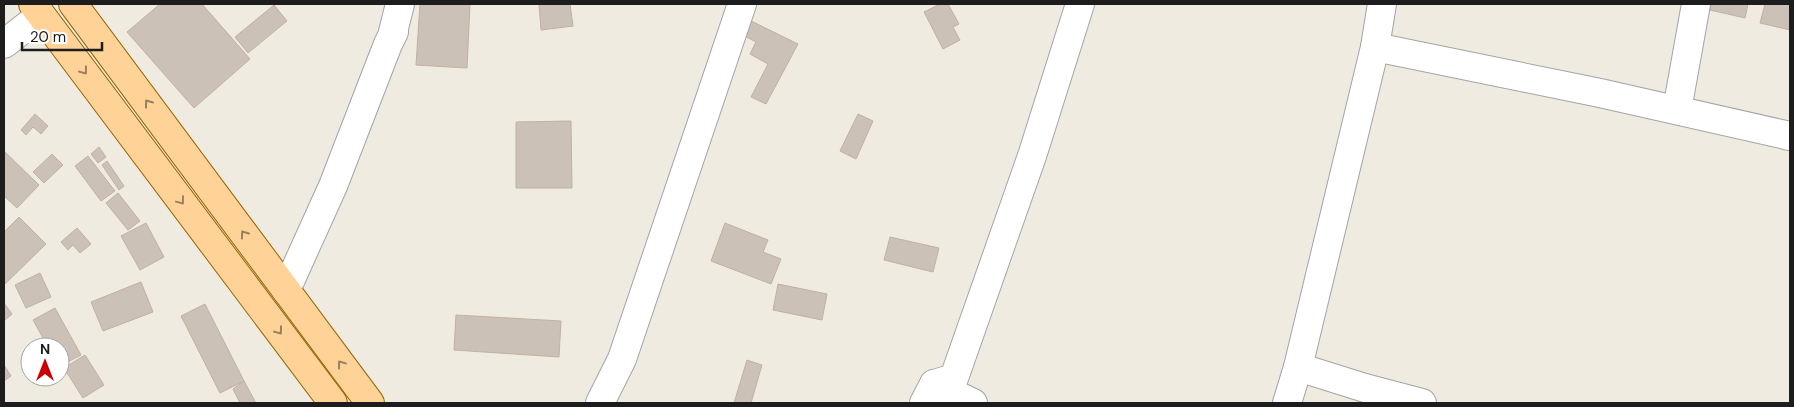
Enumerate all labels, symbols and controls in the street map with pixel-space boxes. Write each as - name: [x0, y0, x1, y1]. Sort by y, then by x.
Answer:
- scale bar: [22, 20, 102, 52]
- text: 20 m: [30, 27, 66, 47]
- one-way arrow: [78, 65, 86, 74]
- one-way arrow: [145, 99, 154, 109]
- one-way arrow: [175, 195, 184, 205]
- one-way arrow: [242, 231, 250, 240]
- one-way arrow: [273, 325, 281, 334]
- north arrow: [20, 337, 70, 387]
- text: N: [40, 340, 50, 358]
- one-way arrow: [339, 361, 347, 370]

